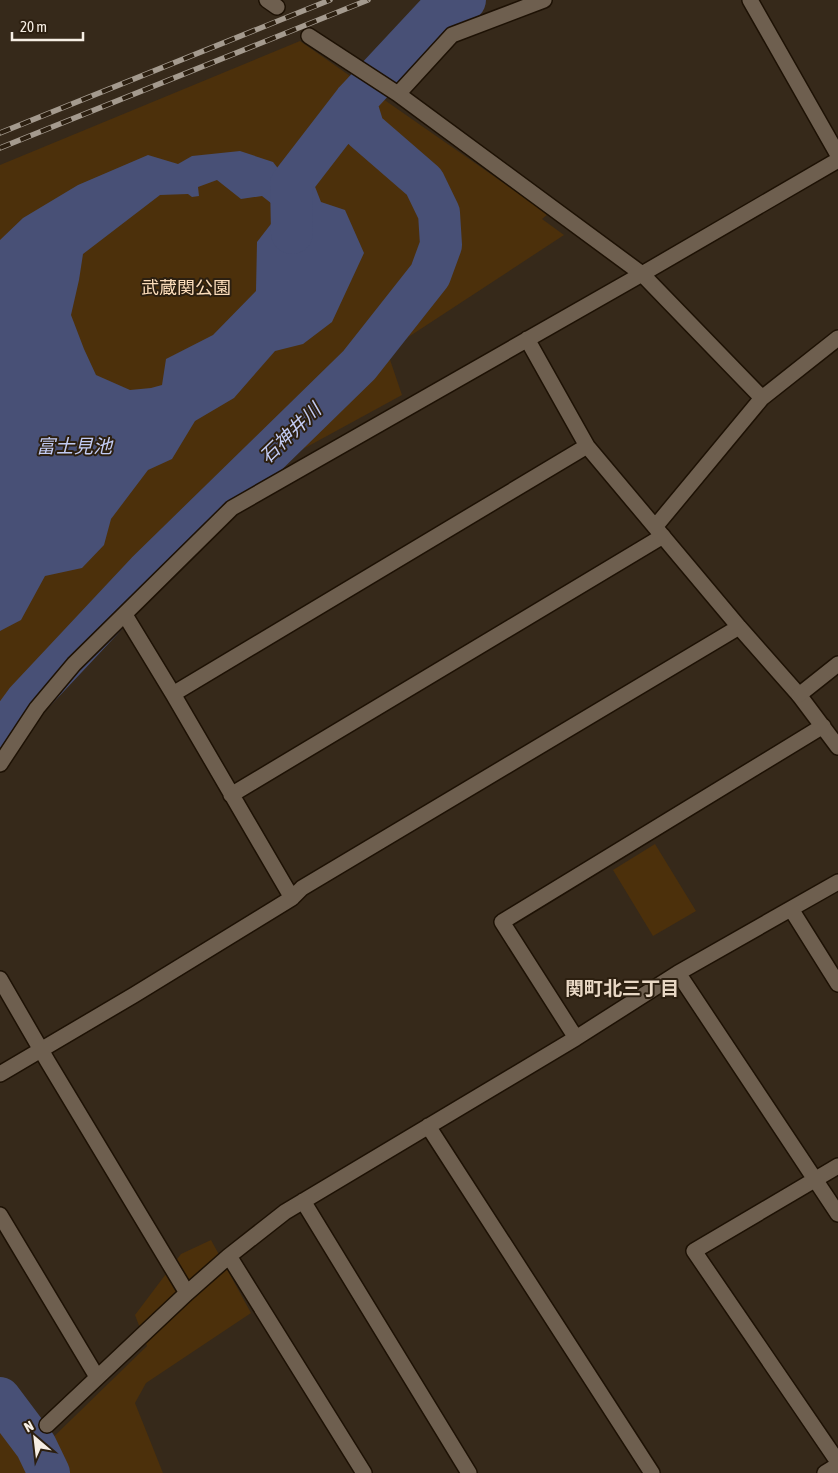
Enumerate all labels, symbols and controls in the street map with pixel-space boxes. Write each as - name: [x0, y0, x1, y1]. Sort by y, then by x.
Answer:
- scale bar: [12, 10, 84, 42]
- text: 20 m: [20, 18, 47, 35]
- park label: 武蔵関公園: [141, 277, 231, 298]
- water label: 石神井川: [255, 397, 326, 467]
- water label: 富士見池: [36, 435, 114, 457]
- district label: 関町北三丁目: [565, 977, 679, 999]
- north arrow: [10, 1413, 60, 1463]
- text: N: [21, 1418, 36, 1436]

